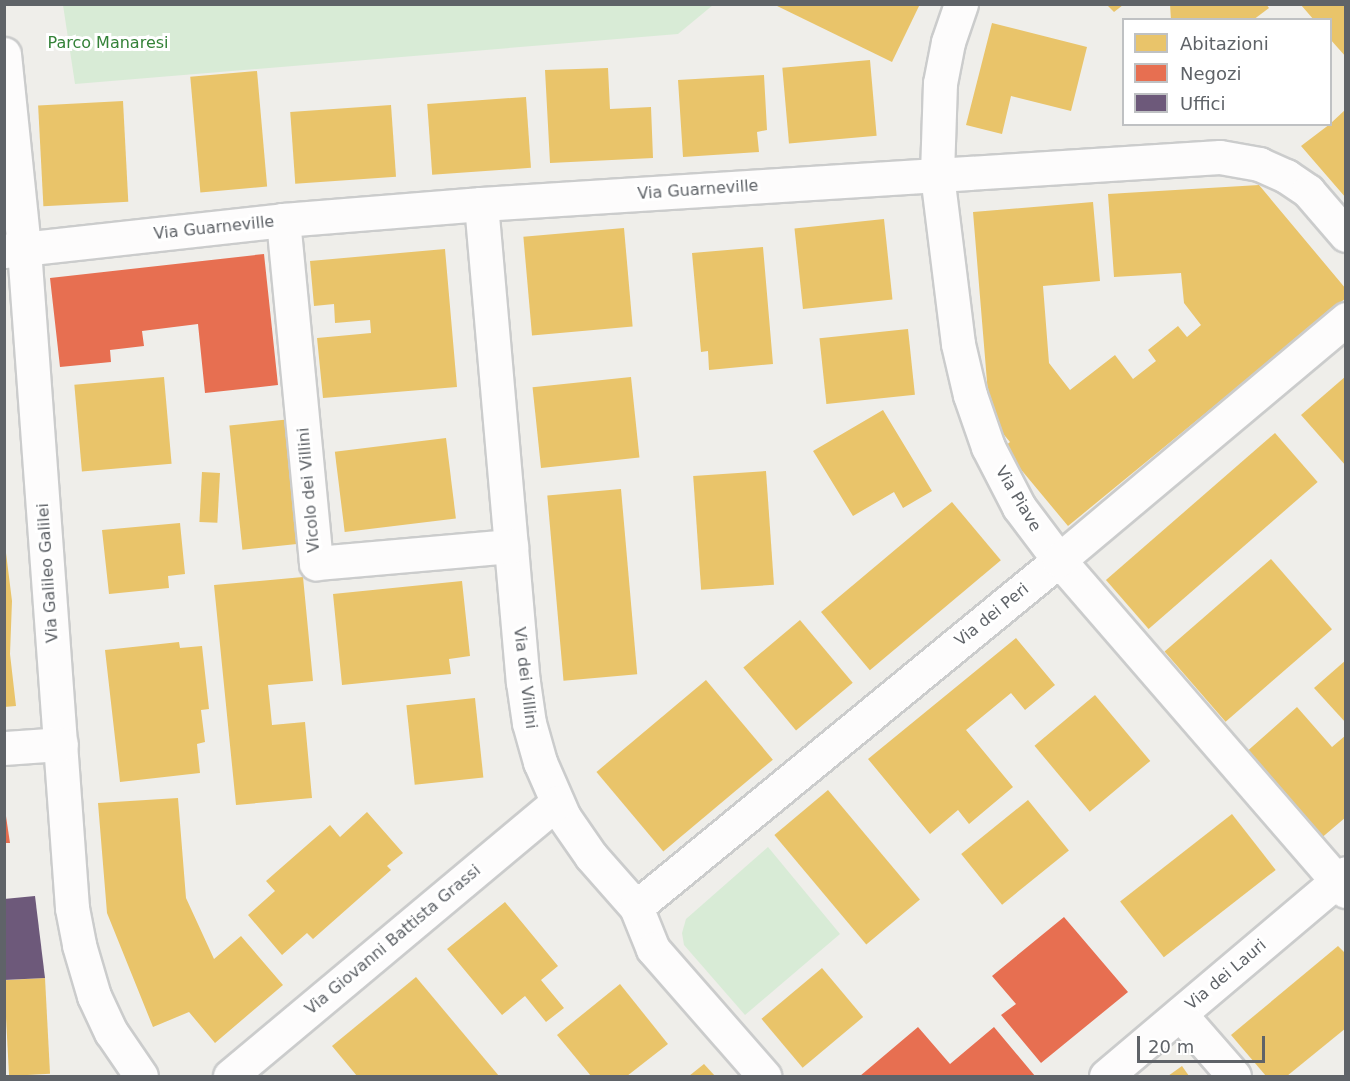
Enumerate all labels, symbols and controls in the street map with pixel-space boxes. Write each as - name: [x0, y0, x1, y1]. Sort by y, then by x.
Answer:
- legend: [1122, 18, 1332, 126]
- park label: Parco Manaresi: [47, 33, 169, 53]
- text: Abitazioni: [1180, 33, 1269, 54]
- text: Negozi: [1180, 63, 1241, 84]
- text: Uffici: [1180, 93, 1225, 114]
- street label: Via Guarneville: [637, 176, 759, 204]
- street label: Via Guarneville: [153, 212, 275, 244]
- street label: Vicolo dei Villini: [294, 427, 324, 553]
- street label: Via Piave: [991, 463, 1045, 535]
- street label: Via Galileo Galilei: [34, 502, 62, 644]
- street label: Via dei Peri: [951, 579, 1033, 651]
- street label: Via dei Villini: [509, 626, 541, 730]
- street label: Via Giovanni Battista Grassi: [301, 861, 485, 1019]
- street label: Via dei Lauri: [1182, 936, 1270, 1014]
- scale bar: [1140, 1024, 1268, 1062]
- text: 20 m: [1148, 1036, 1194, 1057]

